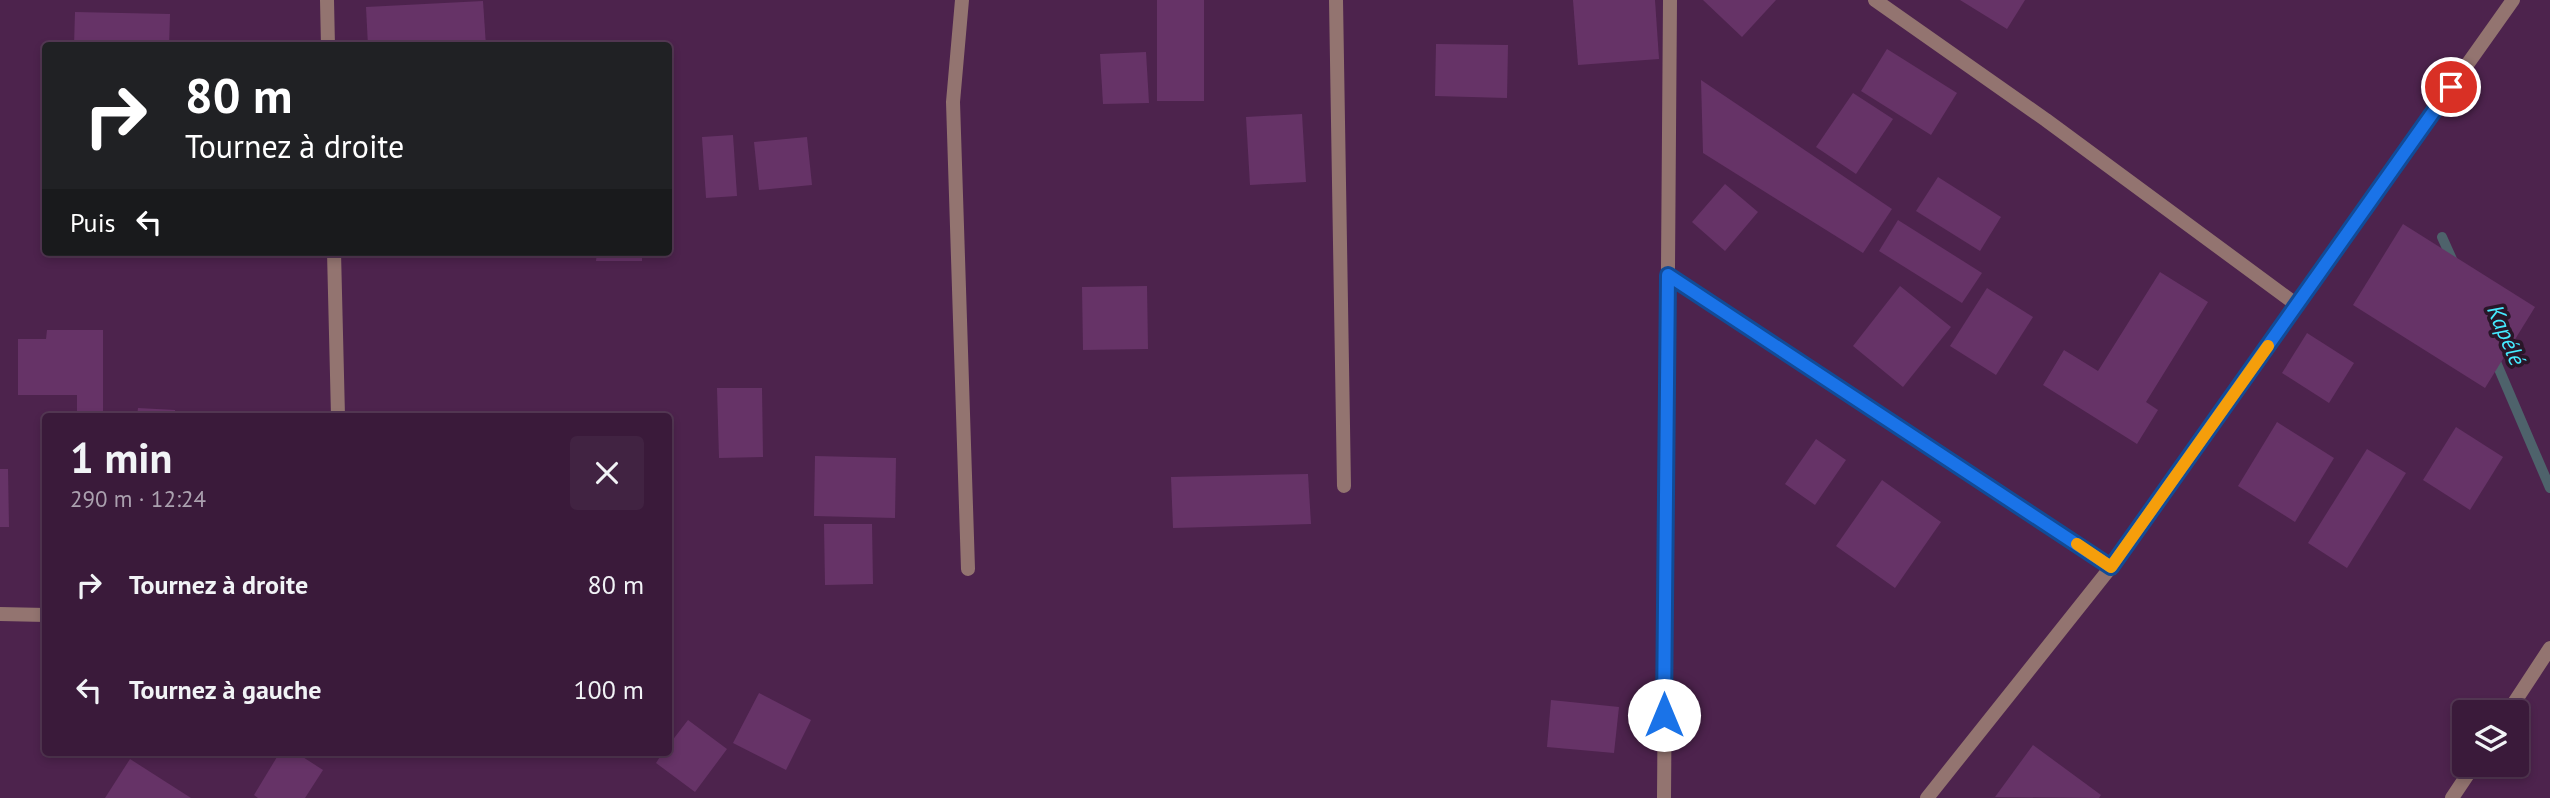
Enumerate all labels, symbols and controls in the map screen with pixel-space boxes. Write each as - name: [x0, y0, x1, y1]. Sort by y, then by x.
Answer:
- pin: [2421, 57, 2481, 117]
- text: 80 m: [185, 63, 292, 127]
- icon: arrive: [2432, 68, 2470, 106]
- icon: right: [70, 70, 161, 161]
- text: Tournez à droite: [185, 125, 404, 167]
- icon: left: [130, 203, 168, 241]
- text: Puis: [70, 206, 116, 239]
- water label: Kapélé: [2481, 300, 2533, 370]
- text: 1 min: [70, 430, 172, 485]
- button: close: [570, 436, 644, 510]
- text: 290 m · 12:24: [70, 484, 206, 513]
- icon: right: [70, 566, 108, 604]
- text: Tournez à droite: [129, 568, 308, 601]
- text: 80 m: [588, 568, 644, 601]
- icon: left: [70, 671, 108, 709]
- text: Tournez à gauche: [129, 673, 321, 706]
- text: 100 m: [573, 673, 644, 706]
- position arrow: [1627, 678, 1701, 752]
- map controls: [2452, 700, 2529, 777]
- button: layers: [2452, 700, 2529, 777]

